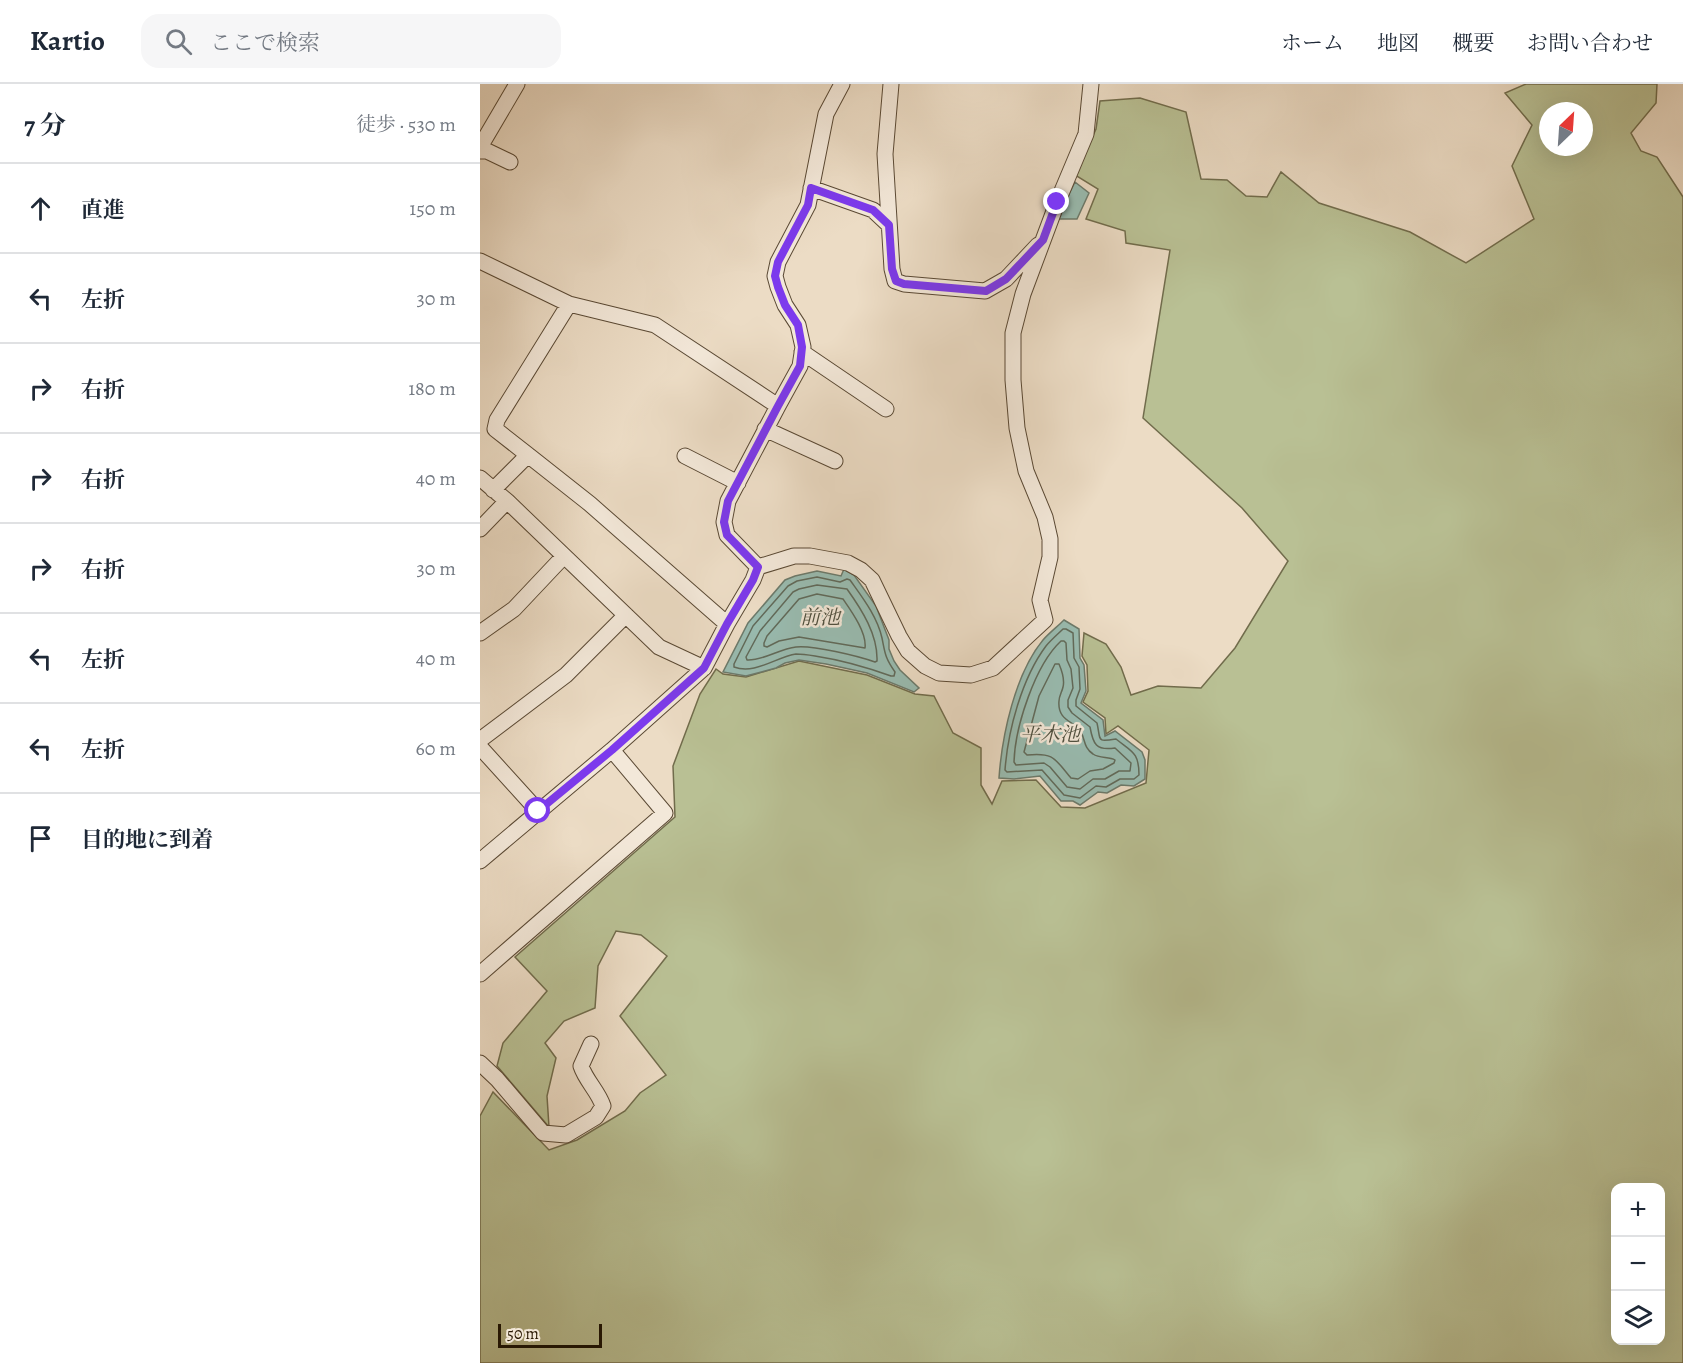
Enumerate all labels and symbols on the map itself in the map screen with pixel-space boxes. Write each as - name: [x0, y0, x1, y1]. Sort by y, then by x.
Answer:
- north arrow: [1539, 102, 1593, 156]
- route end: [1043, 188, 1069, 214]
- water label: 前池: [800, 604, 842, 631]
- water label: 平木池: [1020, 721, 1082, 748]
- route start: [524, 797, 550, 823]
- scale bar: [498, 1321, 602, 1348]

